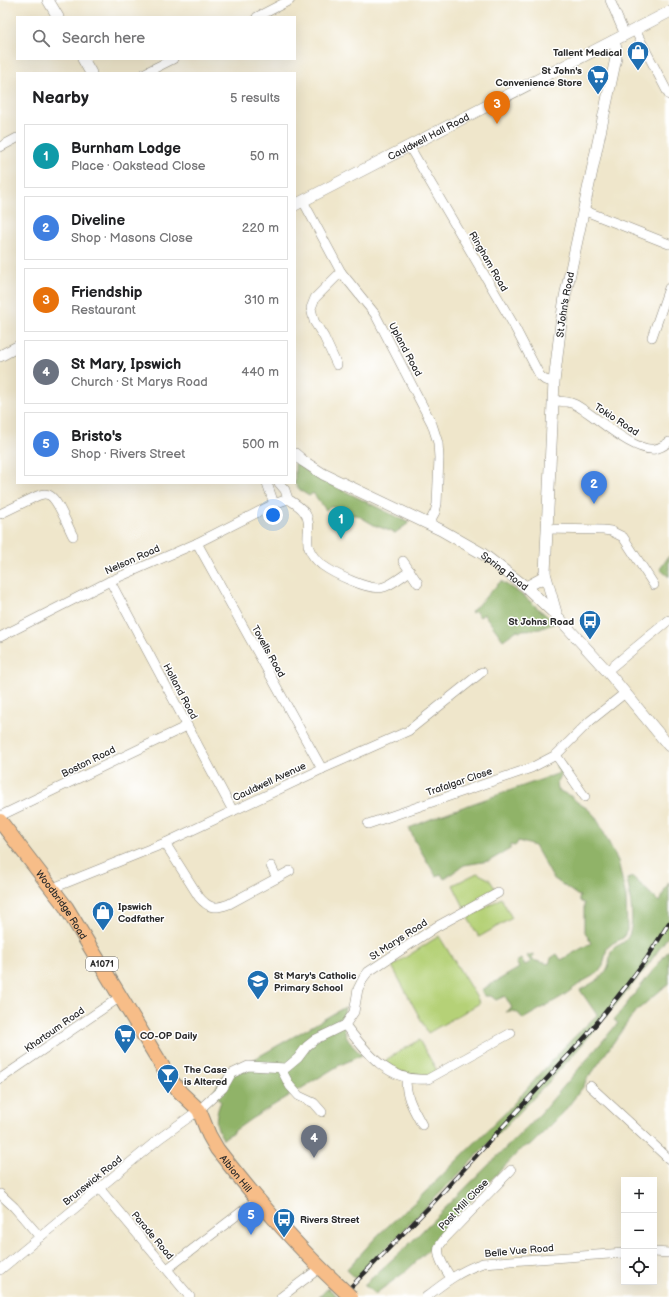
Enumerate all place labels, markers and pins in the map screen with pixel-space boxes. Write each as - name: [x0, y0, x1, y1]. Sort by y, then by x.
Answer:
- shop icon: Tallent Medical: [625, 39, 651, 72]
- place label: Tallent Medical: [553, 47, 622, 59]
- supermarket icon: St John's Convenience Store: [585, 63, 611, 96]
- place label: St John's Convenience Store: [496, 65, 582, 89]
- pin: 3: [484, 91, 510, 124]
- pin: 2: [581, 471, 607, 504]
- pin: 1: [328, 506, 354, 539]
- bus stop icon: St Johns Road: [577, 608, 603, 641]
- place label: St Johns Road: [508, 616, 574, 628]
- shop icon: Ipswich Codfather: [90, 899, 116, 932]
- place label: Ipswich Codfather: [118, 901, 165, 925]
- school or university icon: St Mary's Catholic Primary School: [245, 968, 271, 1001]
- place label: St Mary's Catholic Primary School: [274, 970, 357, 994]
- supermarket icon: CO-OP Daily: [112, 1022, 138, 1055]
- place label: CO-OP Daily: [140, 1030, 197, 1042]
- bar icon: The Case is Altered: [155, 1062, 181, 1095]
- place label: The Case is Altered: [184, 1064, 227, 1088]
- pin: 4: [301, 1125, 327, 1158]
- pin: 5: [238, 1202, 264, 1235]
- bus stop icon: Rivers Street: [271, 1206, 297, 1239]
- place label: Rivers Street: [300, 1214, 360, 1226]

